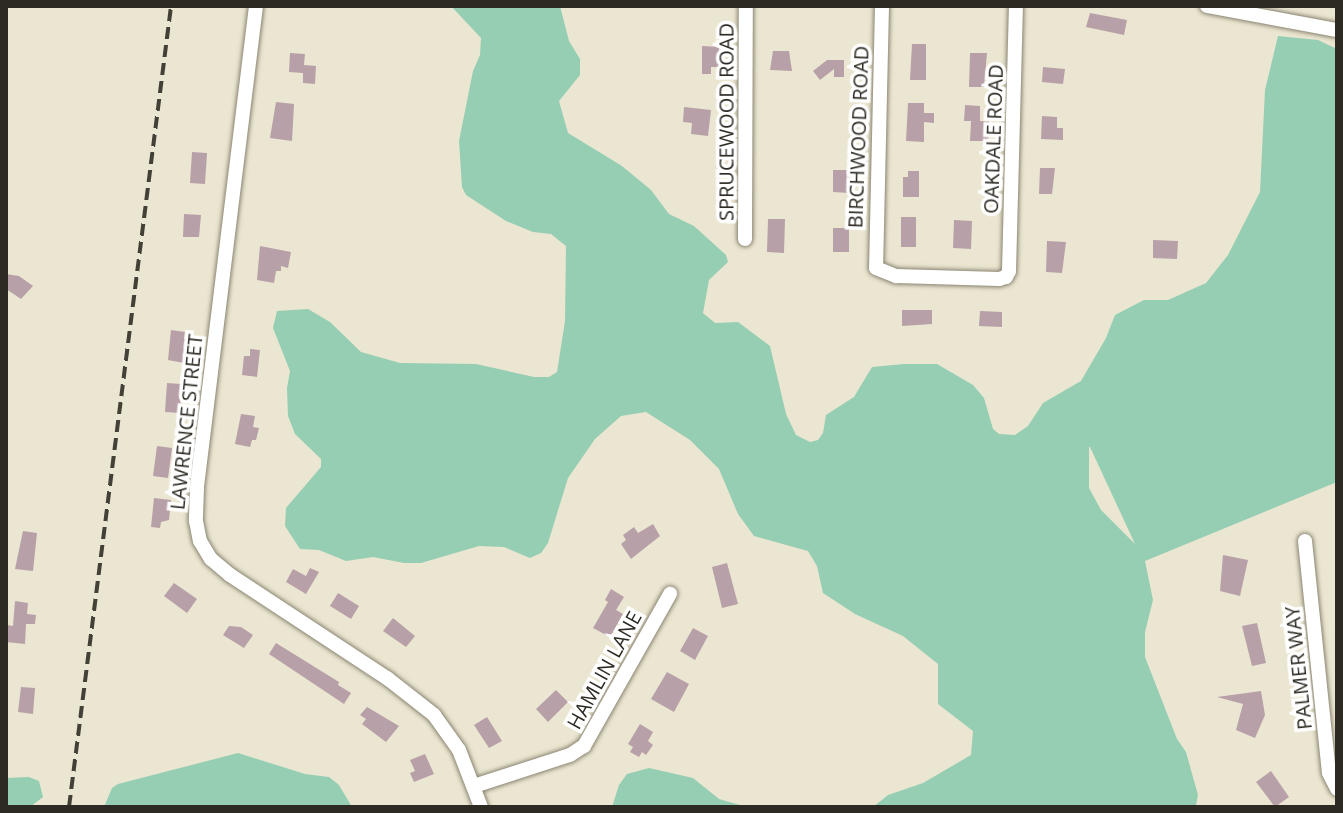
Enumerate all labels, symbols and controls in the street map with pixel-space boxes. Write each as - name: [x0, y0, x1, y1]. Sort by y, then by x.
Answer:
- street label: SPRUCEWOOD ROAD: [714, 23, 738, 221]
- street label: BIRCHWOOD ROAD: [843, 45, 873, 229]
- street label: OAKDALE ROAD: [978, 64, 1008, 214]
- street label: LAWRENCE STREET: [165, 333, 207, 511]
- street label: PALMER WAY: [1280, 605, 1316, 731]
- street label: HAMLIN LANE: [562, 607, 646, 733]

